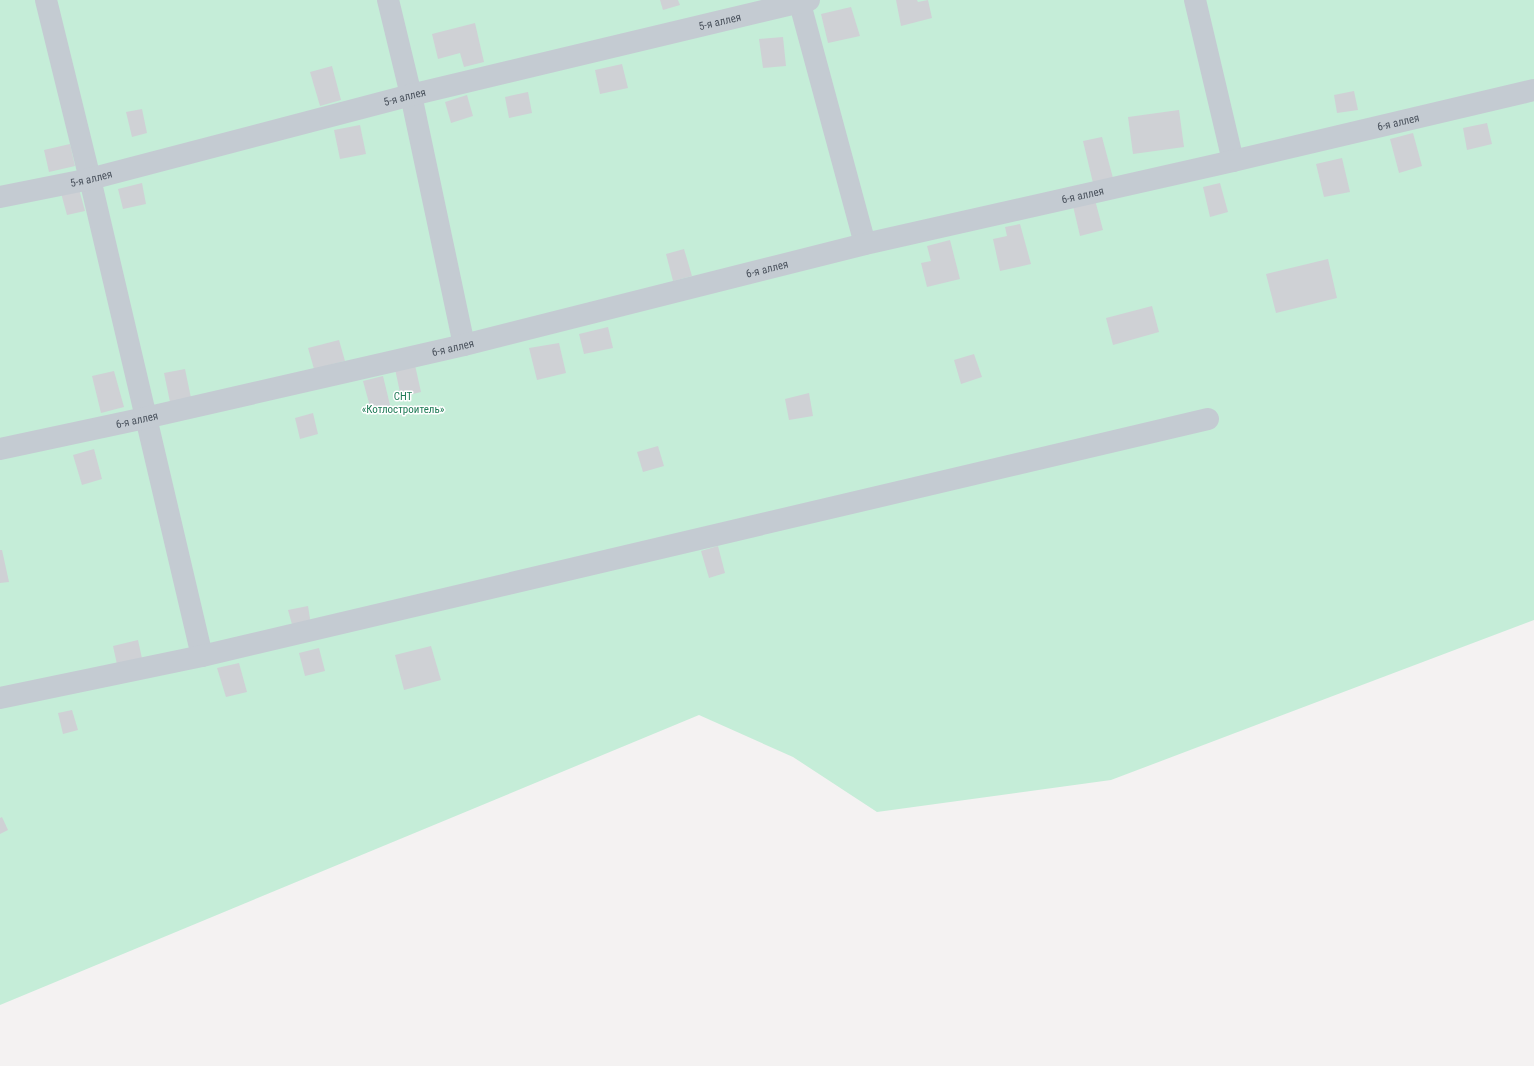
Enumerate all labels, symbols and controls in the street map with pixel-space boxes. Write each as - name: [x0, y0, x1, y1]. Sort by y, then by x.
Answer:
- street label: 5-я аллея: [697, 10, 742, 33]
- street label: 5-я аллея: [382, 86, 427, 109]
- street label: 6-я аллея: [1376, 111, 1421, 134]
- street label: 5-я аллея: [69, 167, 114, 190]
- street label: 6-я аллея: [1060, 184, 1105, 207]
- street label: 6-я аллея: [745, 258, 790, 281]
- street label: 6-я аллея: [430, 337, 475, 359]
- park label: СНТ «Котлостроитель»: [362, 390, 445, 416]
- street label: 6-я аллея: [115, 409, 159, 431]

